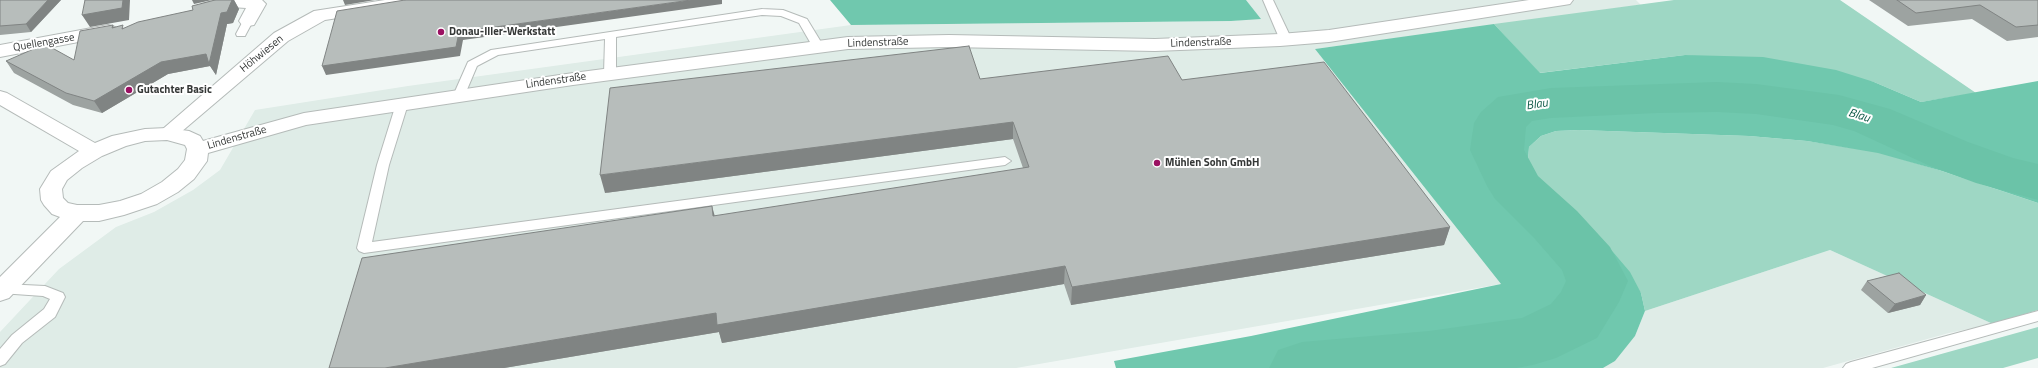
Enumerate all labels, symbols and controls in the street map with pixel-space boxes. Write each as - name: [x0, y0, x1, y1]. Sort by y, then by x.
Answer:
- place label: Donau-Iller-Werkstatt: [449, 25, 555, 39]
- marker: Donau-Iller-Werkstatt: [436, 27, 446, 37]
- street label: Quellengasse: [12, 31, 76, 55]
- street label: Höhwiesen: [238, 33, 286, 75]
- street label: Lindenstraße: [847, 35, 909, 51]
- street label: Lindenstraße: [1170, 35, 1232, 51]
- street label: Lindenstraße: [525, 70, 587, 92]
- place label: Gutachter Basic: [137, 83, 212, 97]
- marker: Gutachter Basic: [124, 85, 134, 95]
- water label: Blau: [1525, 96, 1549, 114]
- water label: Blau: [1847, 106, 1871, 126]
- street label: Lindenstraße: [206, 123, 268, 153]
- place label: Mühlen Sohn GmbH: [1165, 156, 1259, 170]
- marker: Mühlen Sohn GmbH: [1152, 158, 1162, 168]

